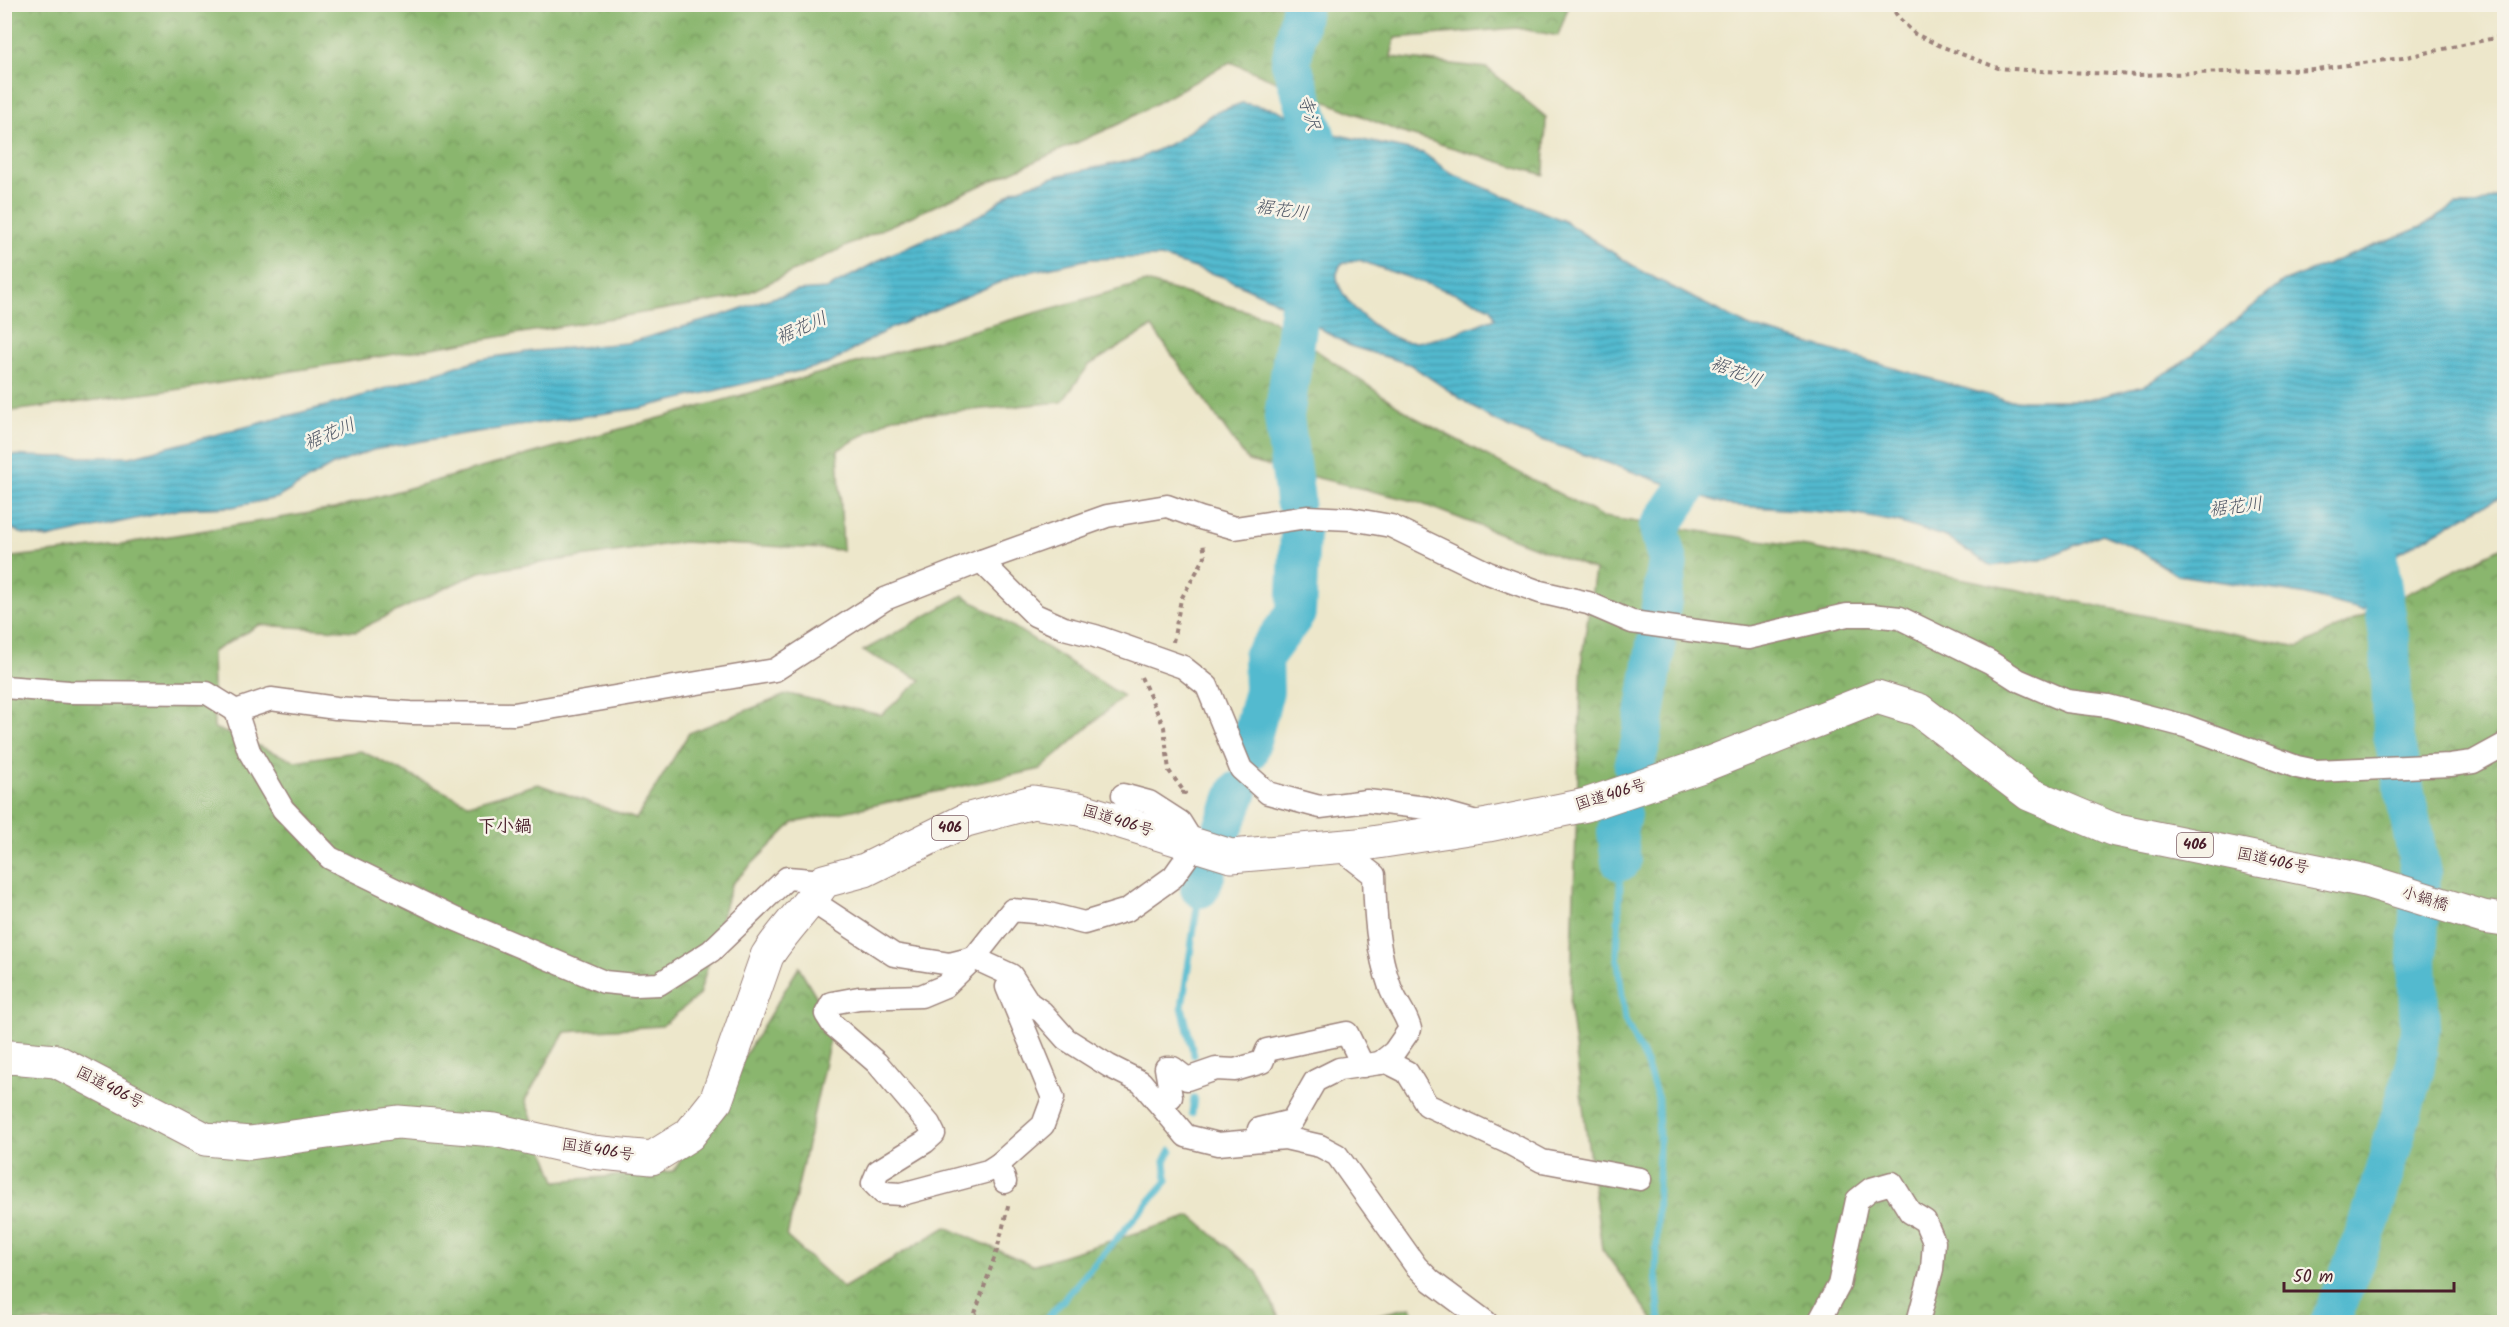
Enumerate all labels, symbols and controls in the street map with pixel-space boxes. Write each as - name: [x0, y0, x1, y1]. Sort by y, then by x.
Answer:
- water label: 寺沢: [1289, 91, 1328, 136]
- water label: 裾花川: [1253, 193, 1311, 229]
- water label: 裾花川: [771, 305, 833, 353]
- water label: 裾花川: [1706, 350, 1766, 396]
- water label: 裾花川: [299, 411, 361, 459]
- water label: 裾花川: [2207, 490, 2265, 526]
- street label: 国道406号: [1572, 772, 1650, 818]
- street label: 国道406号: [1079, 798, 1157, 844]
- district label: 下小鍋: [478, 813, 532, 842]
- road number: 406: [932, 816, 968, 840]
- road number: 406: [2177, 833, 2213, 857]
- street label: 国道406号: [2234, 841, 2312, 881]
- street label: 小鍋橋: [2398, 880, 2452, 918]
- street label: 国道406号: [71, 1060, 149, 1116]
- street label: 国道406号: [560, 1132, 636, 1168]
- scale bar: [2284, 1255, 2454, 1293]
- text: 50 m: [2293, 1263, 2333, 1292]

